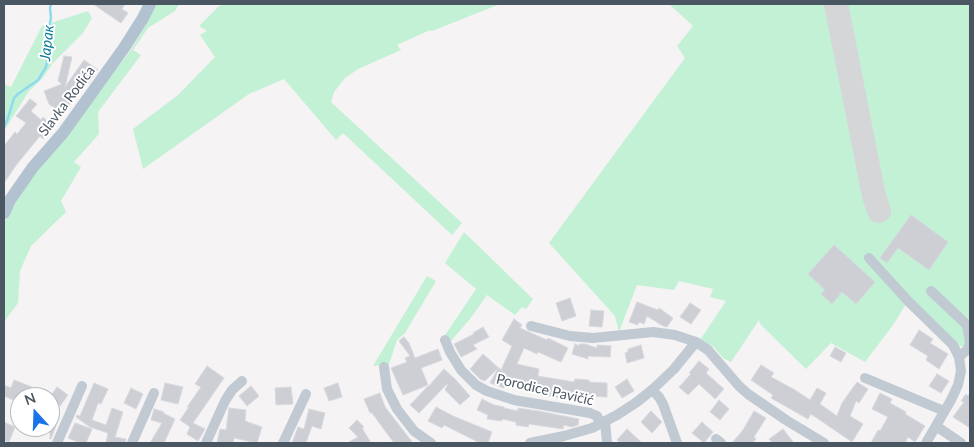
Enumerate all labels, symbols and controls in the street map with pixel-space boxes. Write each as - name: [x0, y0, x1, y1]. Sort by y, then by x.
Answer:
- water label: Јарак: [36, 24, 58, 62]
- street label: Slavka Rodića: [35, 63, 99, 139]
- street label: Porodice Pavičić: [495, 371, 595, 409]
- north arrow: [10, 387, 60, 437]
- text: N: [22, 389, 38, 408]

